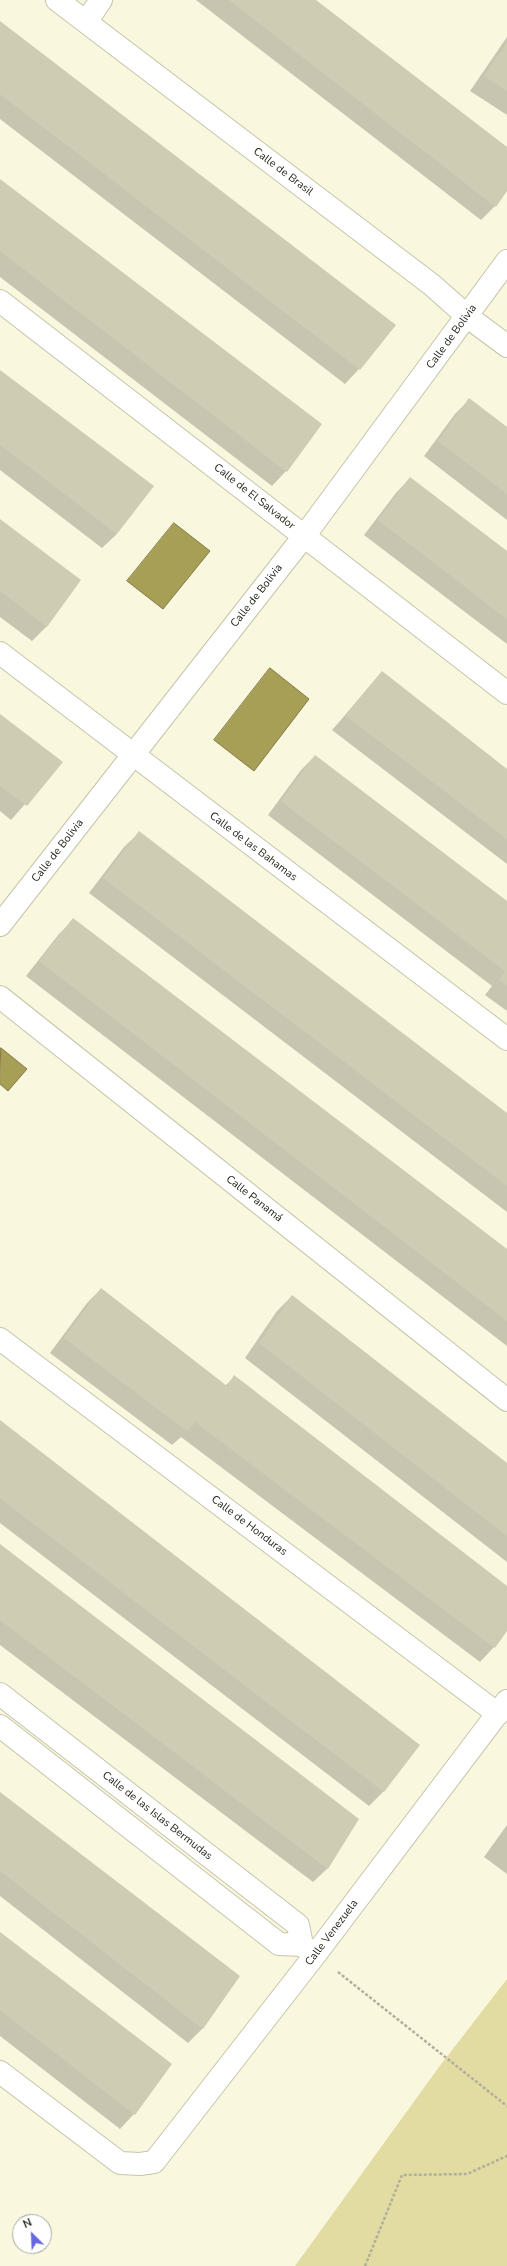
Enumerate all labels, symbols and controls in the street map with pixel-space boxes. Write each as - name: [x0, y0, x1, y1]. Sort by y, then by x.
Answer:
- street label: Calle de Brasil: [250, 145, 316, 199]
- street label: Calle de Bolivia: [424, 302, 480, 372]
- street label: Calle de El Salvador: [211, 461, 297, 533]
- street label: Calle de Bolivia: [228, 562, 286, 630]
- street label: Calle de las Bahamas: [207, 810, 299, 884]
- street label: Calle de Bolivia: [29, 817, 87, 885]
- street label: Calle Panamá: [223, 1173, 285, 1225]
- street label: Calle de Honduras: [208, 1493, 290, 1559]
- street label: Calle de las Islas Bermudas: [99, 1769, 215, 1863]
- street label: Calle Venezuela: [303, 1897, 361, 1969]
- north arrow: [12, 2214, 52, 2254]
- text: N: [21, 2215, 34, 2232]

